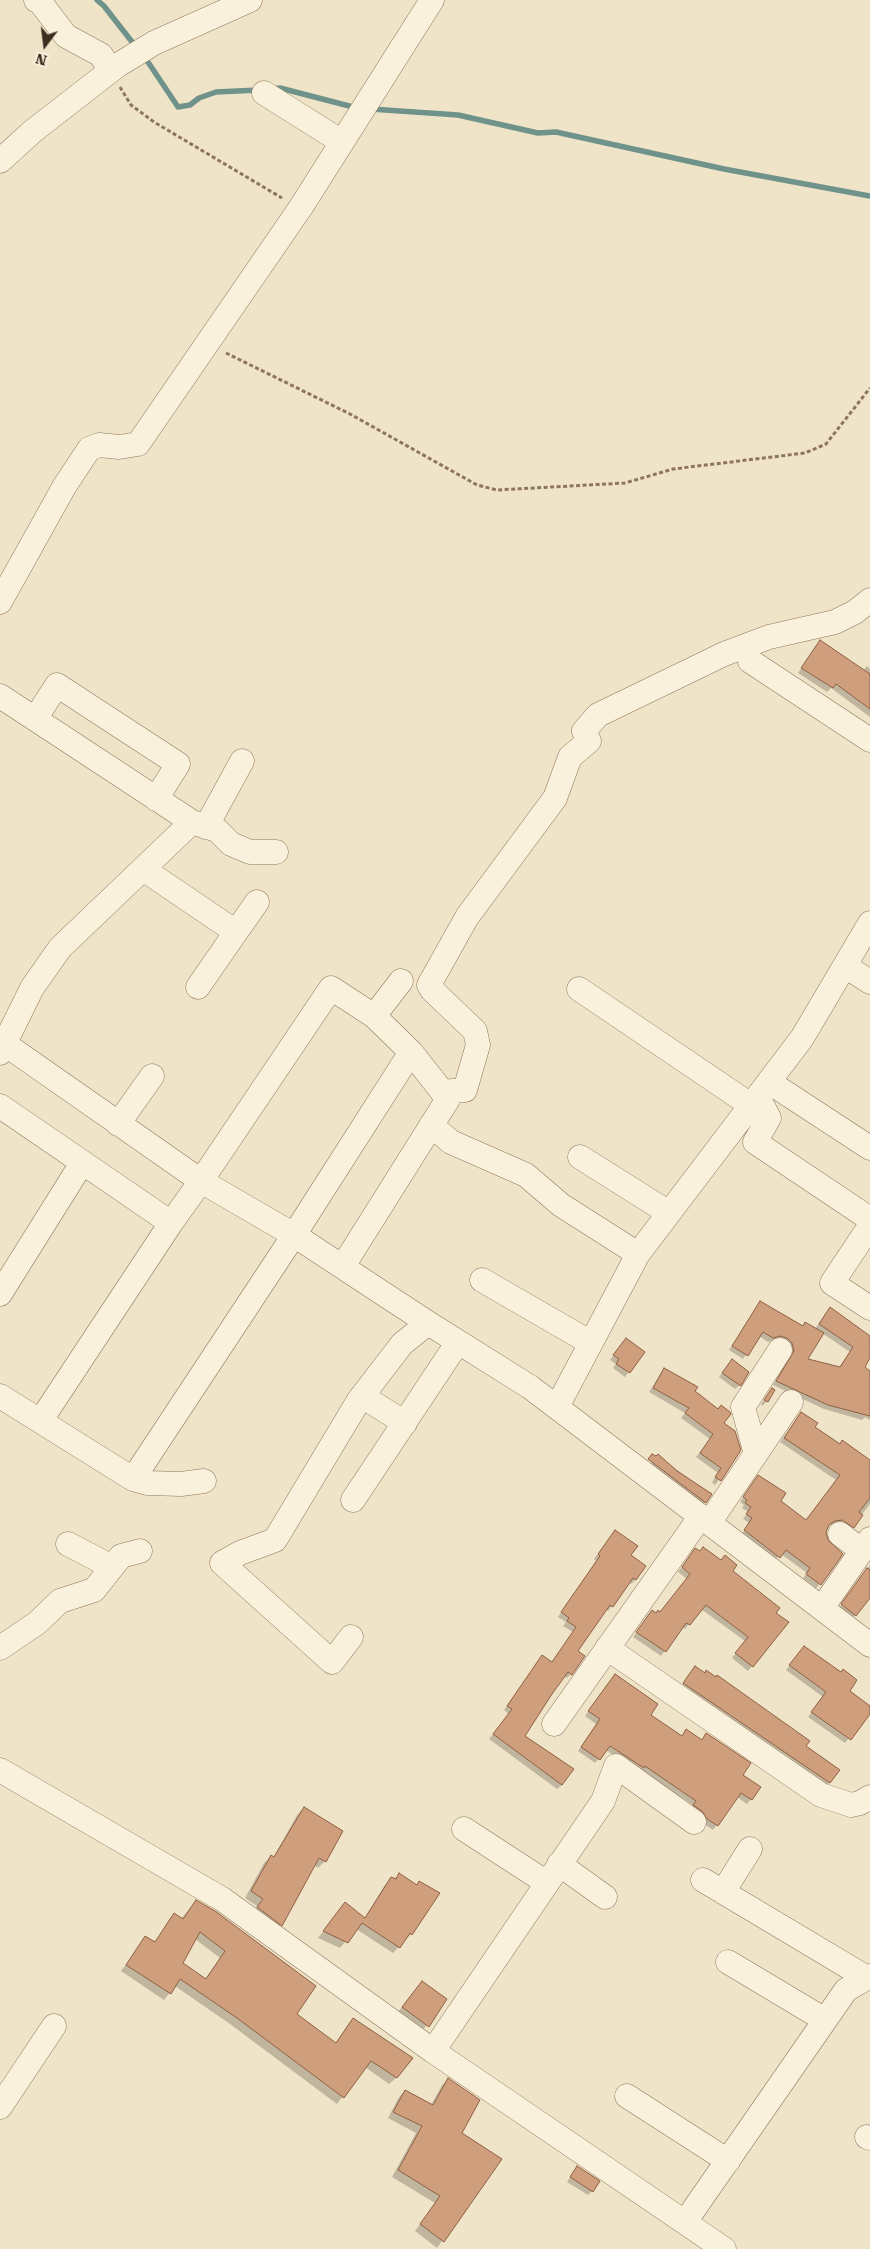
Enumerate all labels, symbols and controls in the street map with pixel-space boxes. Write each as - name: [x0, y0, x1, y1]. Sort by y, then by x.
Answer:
- north arrow: [20, 20, 70, 70]
- text: N: [34, 50, 48, 69]

